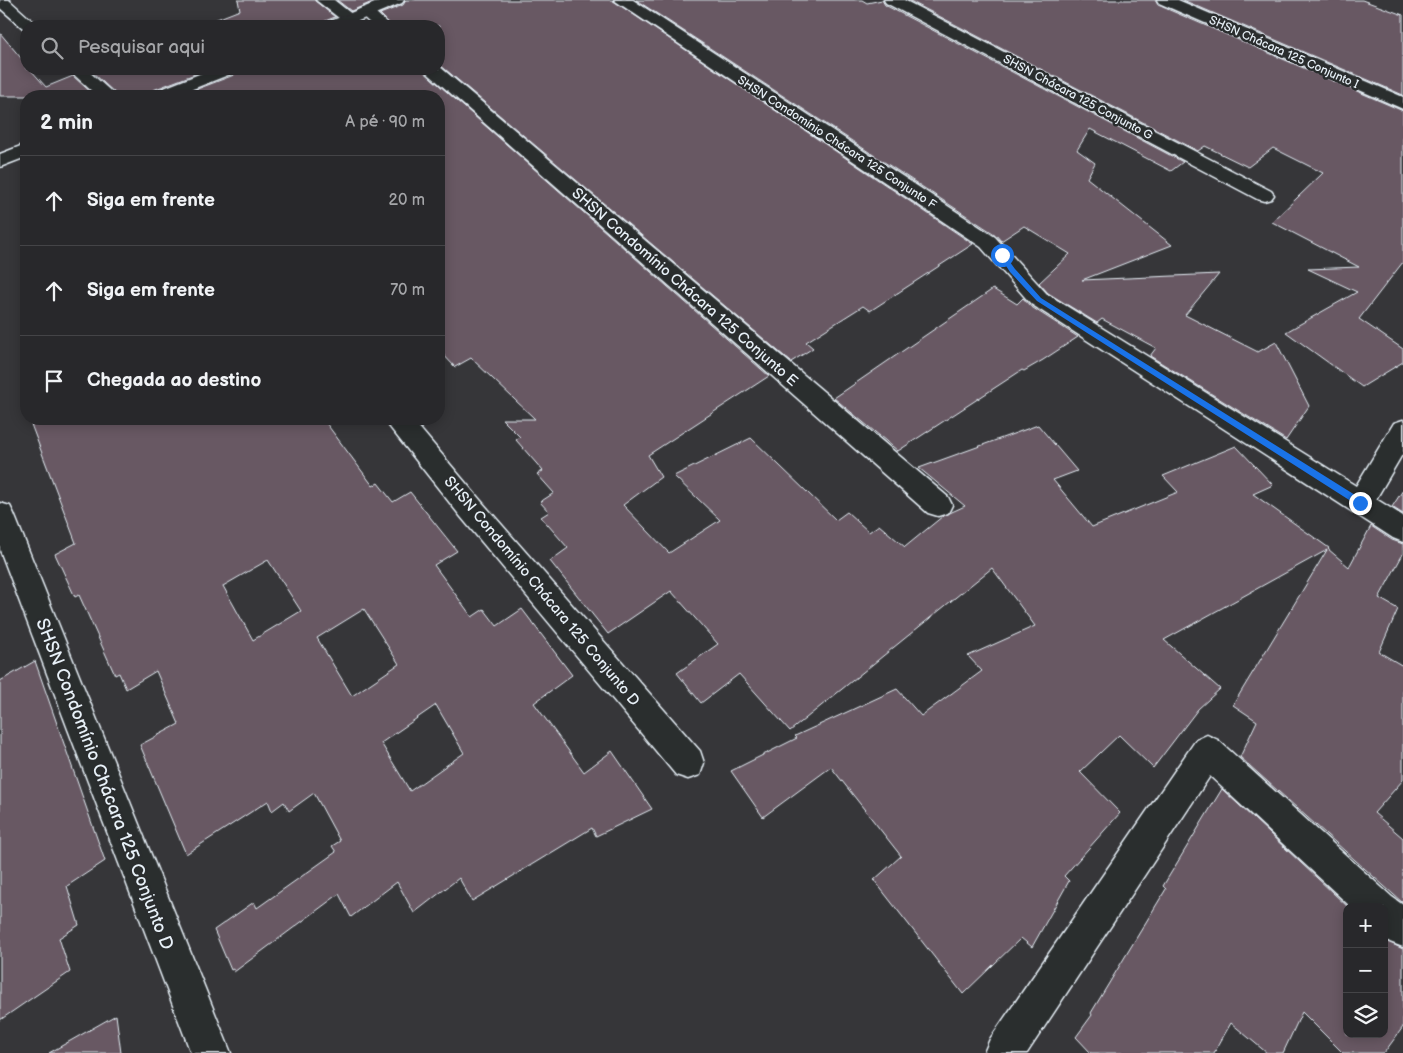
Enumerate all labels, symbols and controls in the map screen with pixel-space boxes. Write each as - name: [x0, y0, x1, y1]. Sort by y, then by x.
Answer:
- street label: SHSN Chácara 125 Conjunto I: [1207, 13, 1361, 92]
- search box: [20, 20, 445, 75]
- icon: search: [38, 34, 66, 62]
- text: Pesquisar aqui: [78, 36, 205, 59]
- street label: SHSN Chácara 125 Conjunto G: [1000, 52, 1155, 143]
- street label: SHSN Condomínio Chácara 125 Conjunto F: [735, 72, 940, 213]
- text: 2 min: [40, 110, 93, 135]
- text: A pé · 90 m: [345, 113, 425, 132]
- street label: SHSN Condomínio Chácara 125 Conjunto E: [568, 184, 802, 391]
- icon: ahead: [40, 187, 68, 215]
- text: Siga em frente: [87, 189, 215, 212]
- text: 20 m: [389, 191, 425, 210]
- route start: [991, 244, 1014, 267]
- icon: ahead: [40, 277, 68, 305]
- text: Siga em frente: [87, 279, 215, 302]
- text: 70 m: [390, 281, 425, 300]
- icon: arrive: [40, 367, 68, 395]
- text: Chegada ao destino: [87, 369, 261, 392]
- street label: SHSN Condomínio Chácara 125 Conjunto D: [440, 472, 644, 710]
- route end: [1349, 492, 1372, 515]
- street label: SHSN Condomínio Chácara 125 Conjunto D: [31, 616, 178, 953]
- map controls: [1343, 903, 1388, 1038]
- button: +: [1343, 903, 1388, 948]
- button: −: [1343, 948, 1388, 993]
- button: layers: [1343, 993, 1388, 1038]

